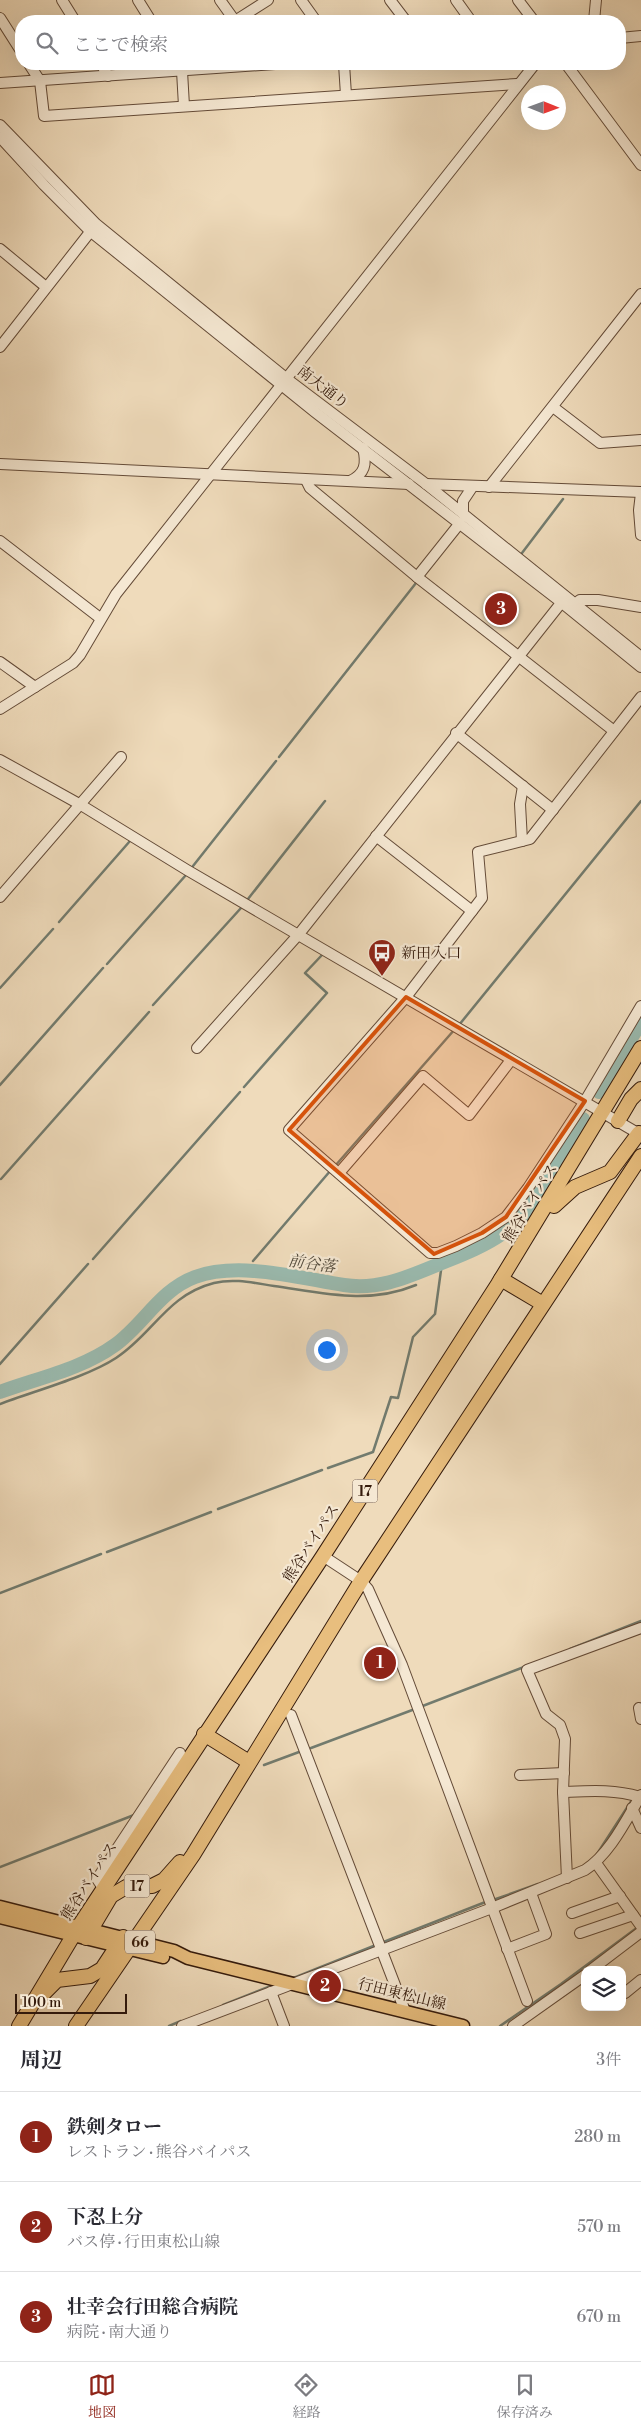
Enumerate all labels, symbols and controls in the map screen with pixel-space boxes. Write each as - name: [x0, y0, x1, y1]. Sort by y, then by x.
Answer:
- search box: [15, 15, 626, 70]
- icon: search: [33, 29, 61, 57]
- text: ここで検索: [73, 33, 168, 57]
- north arrow: [521, 85, 566, 130]
- street label: 南大通り: [293, 361, 352, 413]
- pin: 3: [485, 590, 517, 628]
- bus stop icon: 新田入口: [367, 938, 397, 977]
- place label: 新田入口: [401, 944, 461, 963]
- street label: 熊谷バイパス: [499, 1160, 562, 1246]
- water label: 前谷落: [287, 1251, 340, 1278]
- your location: [314, 1337, 340, 1363]
- road number: 17: [352, 1480, 378, 1502]
- street label: 熊谷バイパス: [279, 1500, 344, 1586]
- pin: 1: [364, 1644, 396, 1682]
- street label: 熊谷バイパス: [57, 1838, 122, 1924]
- road number: 17: [124, 1874, 150, 1898]
- road number: 66: [125, 1930, 155, 1954]
- map controls: [581, 1966, 626, 2011]
- button: layers: [581, 1966, 626, 2011]
- pin: 2: [309, 1967, 341, 2005]
- street label: 行田東松山線: [356, 1974, 448, 2015]
- scale bar: [15, 1991, 128, 2014]
- text: 100 m: [22, 1994, 61, 2012]
- text: 周辺: [20, 2048, 62, 2074]
- text: 3件: [596, 2050, 621, 2070]
- text: 鉄剣タロー: [67, 2115, 162, 2139]
- text: 1: [32, 2127, 40, 2147]
- text: 280 m: [574, 2127, 621, 2147]
- text: レストラン · 熊谷バイパス: [67, 2142, 251, 2162]
- text: 下忍上分: [67, 2205, 143, 2229]
- text: 2: [31, 2217, 41, 2237]
- text: 570 m: [577, 2217, 621, 2237]
- text: バス停 · 行田東松山線: [67, 2232, 220, 2252]
- text: 壮幸会行田総合病院: [67, 2295, 238, 2319]
- text: 3: [31, 2307, 41, 2327]
- text: 670 m: [577, 2307, 621, 2327]
- text: 病院 · 南大通り: [67, 2322, 172, 2342]
- tab: 地図: [88, 2371, 116, 2422]
- tab: 経路: [292, 2371, 320, 2422]
- tab: 保存済み: [497, 2371, 553, 2422]

